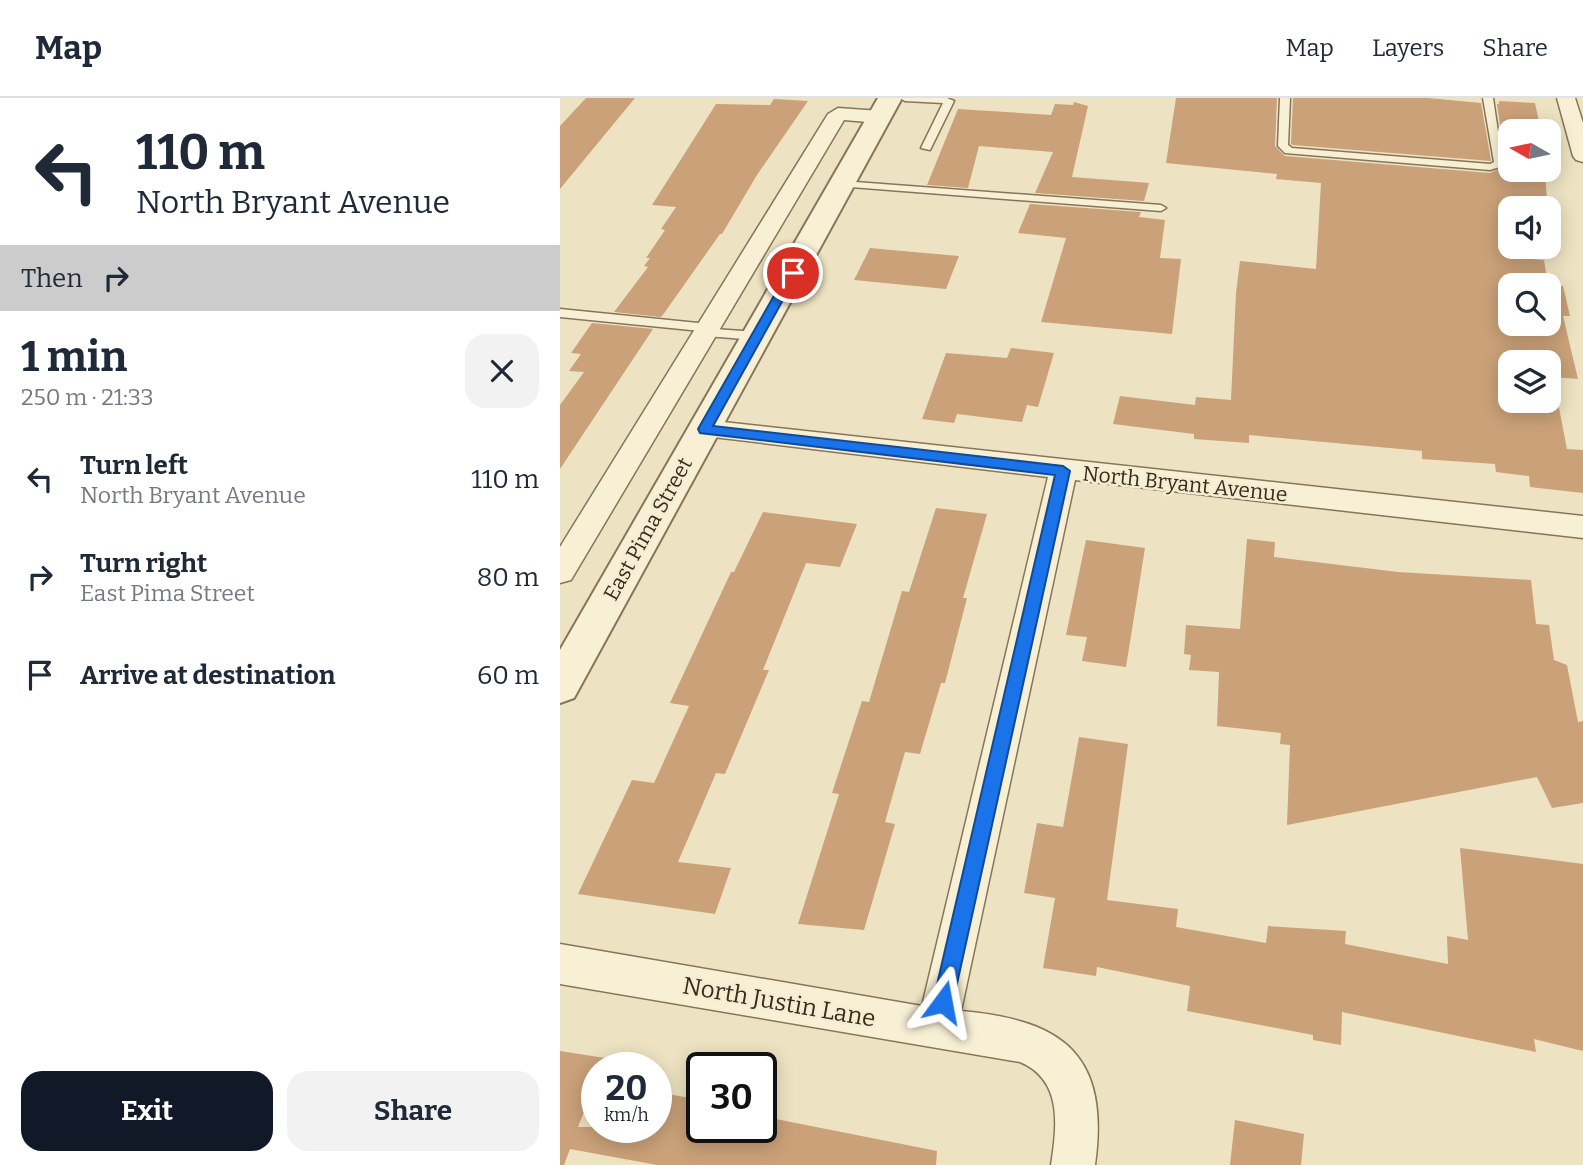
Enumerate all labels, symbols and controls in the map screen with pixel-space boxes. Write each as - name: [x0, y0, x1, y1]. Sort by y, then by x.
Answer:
- text: Map: [35, 28, 102, 68]
- text: Map: [1286, 34, 1334, 62]
- text: Layers: [1372, 34, 1444, 62]
- text: Share: [1482, 34, 1548, 62]
- north arrow: [1498, 119, 1561, 182]
- map controls: [1498, 119, 1561, 413]
- text: 110 m: [136, 123, 265, 182]
- icon: left: [21, 126, 112, 217]
- text: North Bryant Avenue: [136, 183, 450, 221]
- button: sound: [1498, 196, 1561, 259]
- pin: [763, 243, 823, 303]
- icon: arrive: [774, 254, 812, 292]
- icon: right: [97, 259, 135, 297]
- text: Then: [21, 263, 83, 294]
- button: search: [1498, 273, 1561, 336]
- text: 1 min: [21, 332, 127, 382]
- button: close: [465, 334, 539, 408]
- button: layers: [1498, 350, 1561, 413]
- text: 250 m · 21:33: [21, 383, 154, 411]
- text: Turn left: [80, 450, 188, 481]
- street label: East Pima Street: [598, 453, 698, 605]
- icon: left: [21, 460, 59, 498]
- street label: North Bryant Avenue: [1081, 460, 1289, 508]
- text: 110 m: [471, 464, 539, 495]
- text: North Bryant Avenue: [80, 481, 306, 509]
- text: Turn right: [80, 548, 207, 579]
- icon: right: [21, 558, 59, 596]
- text: 80 m: [477, 562, 539, 593]
- text: East Pima Street: [80, 579, 255, 607]
- icon: arrive: [21, 656, 59, 694]
- text: Arrive at destination: [80, 660, 335, 691]
- text: 60 m: [477, 660, 539, 691]
- position arrow: [906, 965, 980, 1039]
- street label: North Justin Lane: [680, 971, 878, 1033]
- speed limit sign: 30: [686, 1052, 777, 1143]
- text: 20: [606, 1067, 647, 1109]
- button: Exit: [21, 1071, 273, 1151]
- button: Share: [287, 1071, 539, 1151]
- text: km/h: [604, 1104, 649, 1126]

